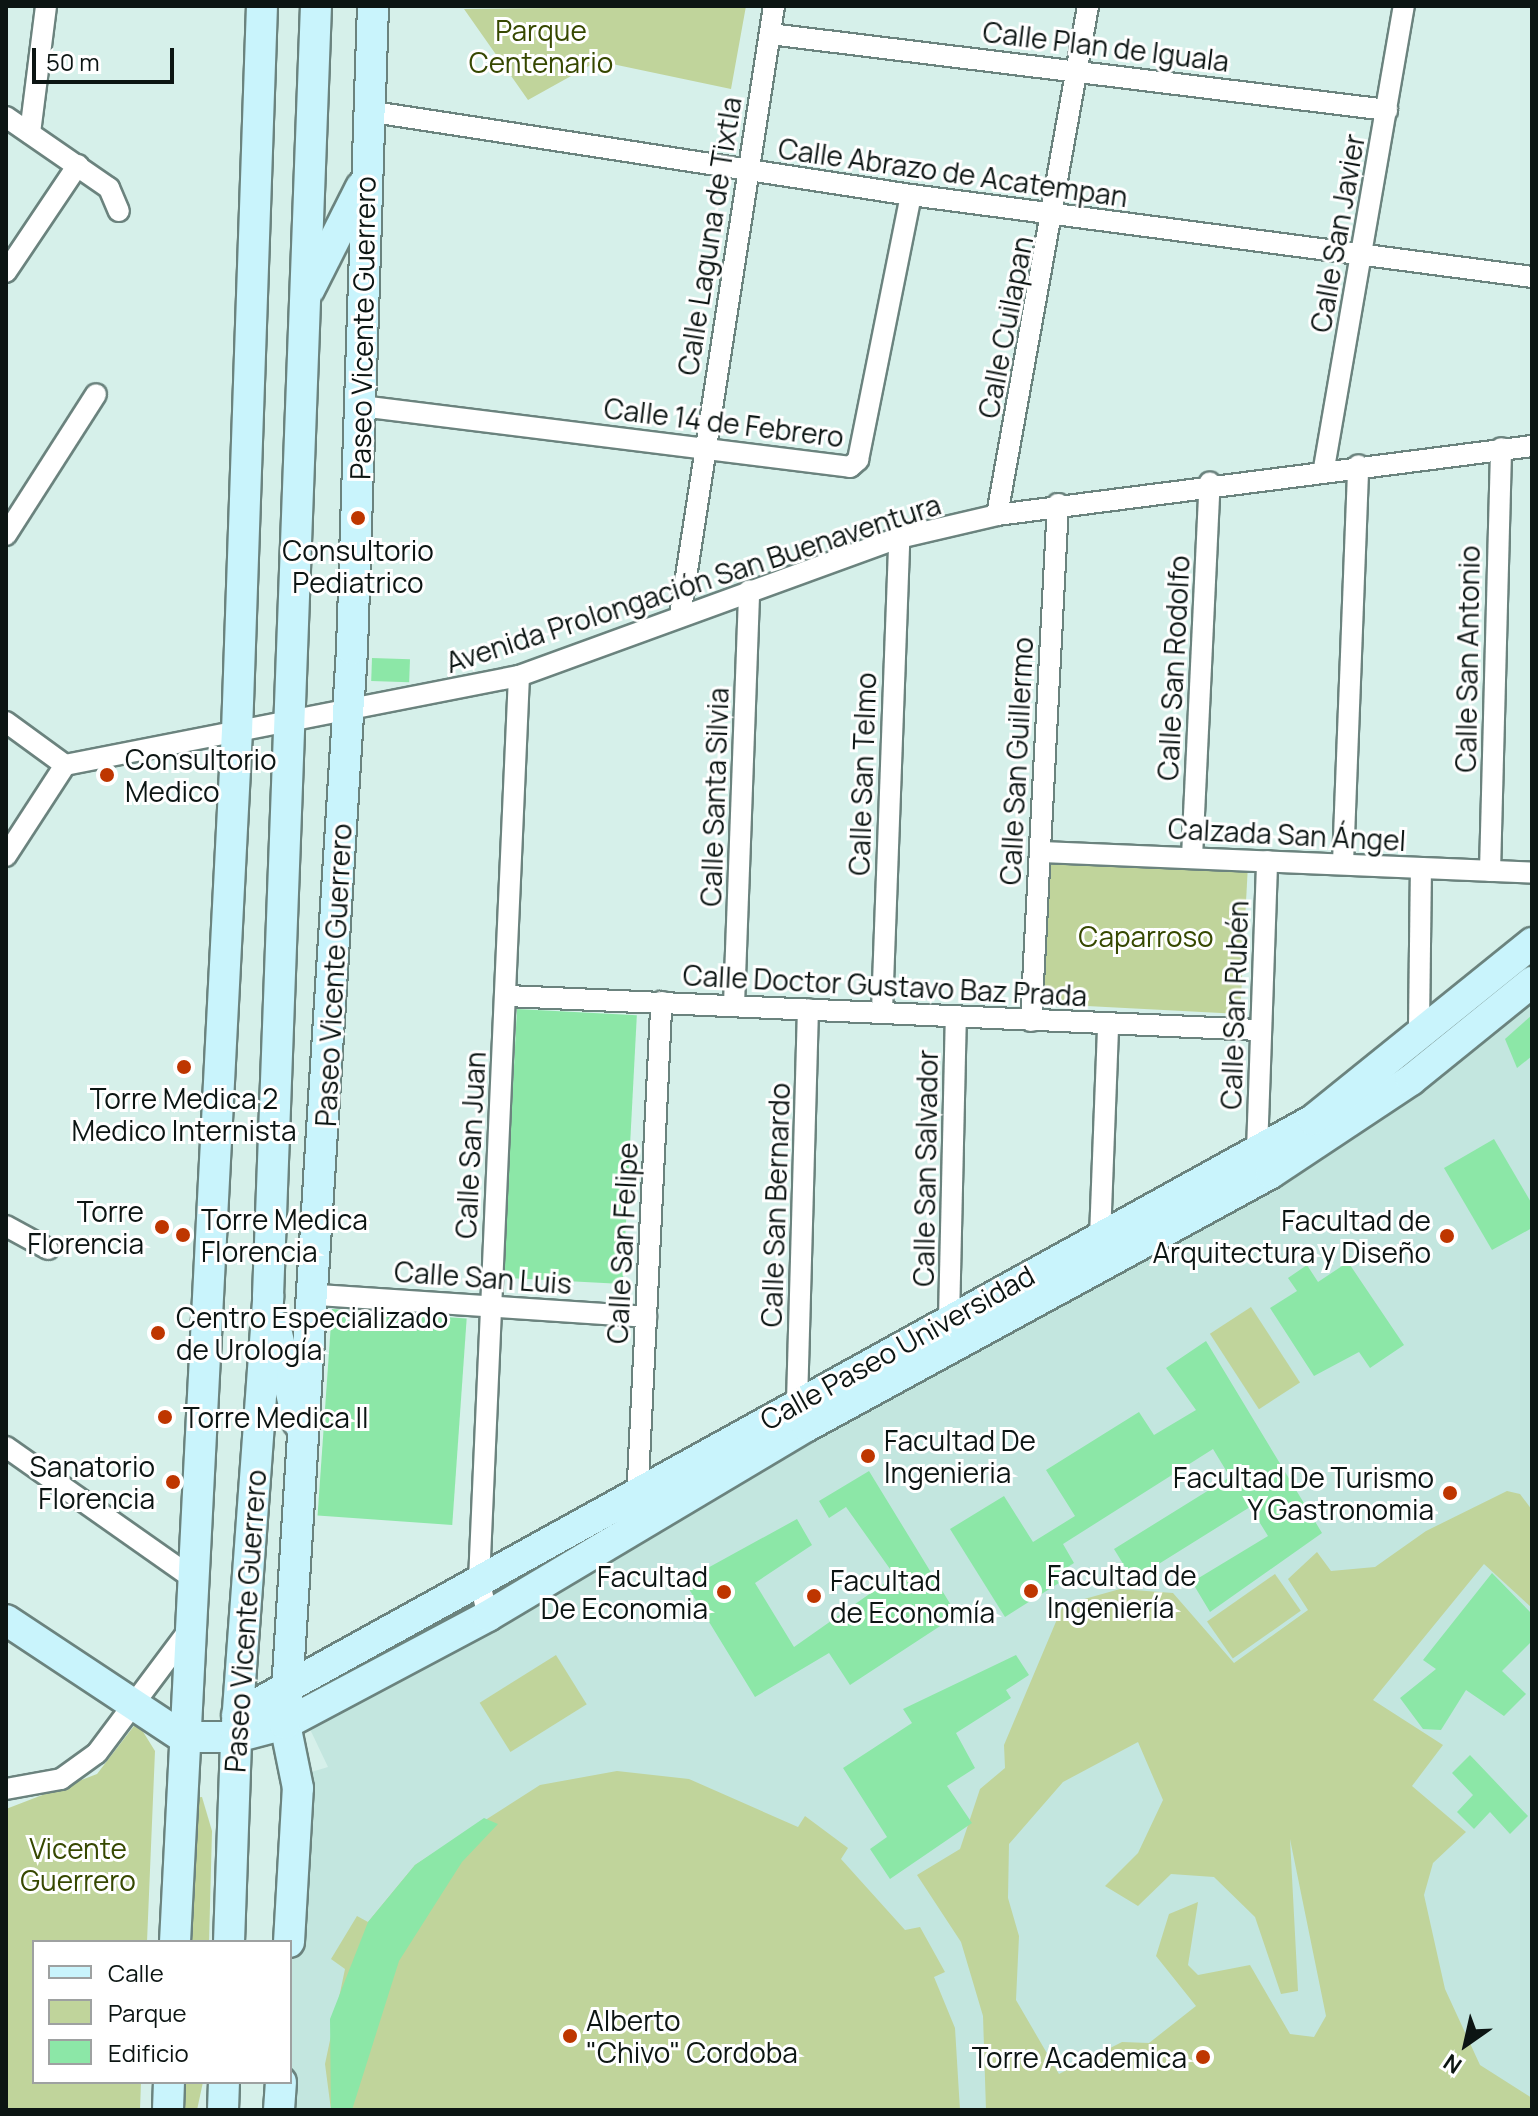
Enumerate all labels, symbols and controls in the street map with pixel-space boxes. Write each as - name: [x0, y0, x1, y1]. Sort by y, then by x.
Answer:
- park label: Parque Centenario: [469, 13, 613, 79]
- street label: Calle Plan de Iguala: [981, 14, 1231, 78]
- scale bar: [36, 32, 178, 82]
- text: 50 m: [46, 45, 100, 78]
- street label: Calle Laguna de Tixtla: [670, 94, 748, 378]
- street label: Calle Abrazo de Acatempan: [776, 131, 1130, 213]
- street label: Calle San Javier: [1303, 131, 1371, 335]
- street label: Paseo Vicente Guerrero: [343, 176, 381, 480]
- street label: Calle Cuilapan: [971, 233, 1039, 421]
- street label: Calle 14 de Febrero: [602, 391, 846, 453]
- street label: Avenida Prolongación San Buenaventura: [441, 487, 945, 679]
- marker: Consultorio Pediatrico: [347, 507, 369, 529]
- place label: Consultorio Pediatrico: [282, 533, 434, 599]
- street label: Calle San Antonio: [1448, 545, 1486, 773]
- street label: Calle San Rodolfo: [1150, 555, 1196, 781]
- street label: Calle San Guillermo: [993, 636, 1039, 886]
- street label: Calle San Telmo: [842, 672, 882, 876]
- street label: Calle Santa Silvia: [693, 687, 735, 907]
- place label: Consultorio Medico: [125, 742, 277, 808]
- marker: Consultorio Medico: [96, 764, 118, 786]
- street label: Calzada San Ángel: [1167, 811, 1407, 857]
- street label: Paseo Vicente Guerrero: [308, 823, 358, 1127]
- street label: Calle San Rubén: [1214, 900, 1254, 1110]
- park label: Caparroso: [1078, 919, 1214, 953]
- street label: Calle Doctor Gustavo Baz Prada: [682, 958, 1088, 1012]
- street label: Calle San Salvador: [906, 1049, 944, 1287]
- street label: Calle San Juan: [448, 1051, 492, 1239]
- marker: Torre Medica 2 Medico Internista: [173, 1056, 195, 1078]
- place label: Torre Medica 2 Medico Internista: [71, 1081, 297, 1147]
- street label: Calle San Bernardo: [754, 1082, 796, 1328]
- street label: Calle San Felipe: [600, 1141, 644, 1345]
- place label: Torre Florencia: [27, 1194, 144, 1260]
- place label: Torre Medica Florencia: [201, 1202, 368, 1268]
- place label: Facultad de Arquitectura y Diseño: [1152, 1203, 1431, 1269]
- marker: Torre Florencia: [151, 1216, 173, 1238]
- marker: Torre Medica Florencia: [172, 1224, 194, 1246]
- marker: Facultad de Arquitectura y Diseño: [1438, 1227, 1456, 1245]
- street label: Calle San Luis: [393, 1254, 573, 1300]
- street label: Calle Paseo Universidad: [754, 1258, 1040, 1436]
- place label: Centro Especializado de Urología: [176, 1300, 448, 1366]
- marker: Centro Especializado de Urología: [147, 1322, 169, 1344]
- place label: Torre Medica II: [183, 1400, 369, 1434]
- marker: Torre Medica II: [154, 1406, 176, 1428]
- place label: Facultad De Ingenieria: [884, 1423, 1036, 1489]
- marker: Facultad De Ingenieria: [859, 1447, 877, 1465]
- place label: Sanatorio Florencia: [30, 1449, 155, 1515]
- place label: Facultad De Turismo Y Gastronomia: [1173, 1460, 1434, 1526]
- street label: Paseo Vicente Guerrero: [218, 1468, 272, 1774]
- marker: Sanatorio Florencia: [162, 1471, 184, 1493]
- marker: Facultad De Turismo Y Gastronomia: [1441, 1484, 1459, 1502]
- place label: Facultad de Ingeniería: [1047, 1558, 1197, 1624]
- place label: Facultad De Economia: [541, 1559, 708, 1625]
- place label: Facultad de Economía: [830, 1563, 995, 1629]
- marker: Facultad de Ingeniería: [1022, 1582, 1040, 1600]
- marker: Facultad De Economia: [715, 1583, 733, 1601]
- marker: Facultad de Economía: [805, 1587, 823, 1605]
- park label: Vicente Guerrero: [20, 1831, 136, 1897]
- legend: [32, 1940, 292, 2084]
- text: Calle: [108, 1956, 164, 1989]
- text: Parque: [108, 1996, 186, 2029]
- place label: Alberto "Chivo" Cordoba: [586, 2003, 798, 2069]
- north arrow: [1426, 2004, 1506, 2084]
- marker: Alberto "Chivo" Cordoba: [561, 2027, 579, 2045]
- text: Edificio: [108, 2036, 189, 2069]
- place label: Torre Academica: [972, 2040, 1187, 2074]
- text: N: [1438, 2047, 1468, 2081]
- marker: Torre Academica: [1194, 2048, 1212, 2066]

